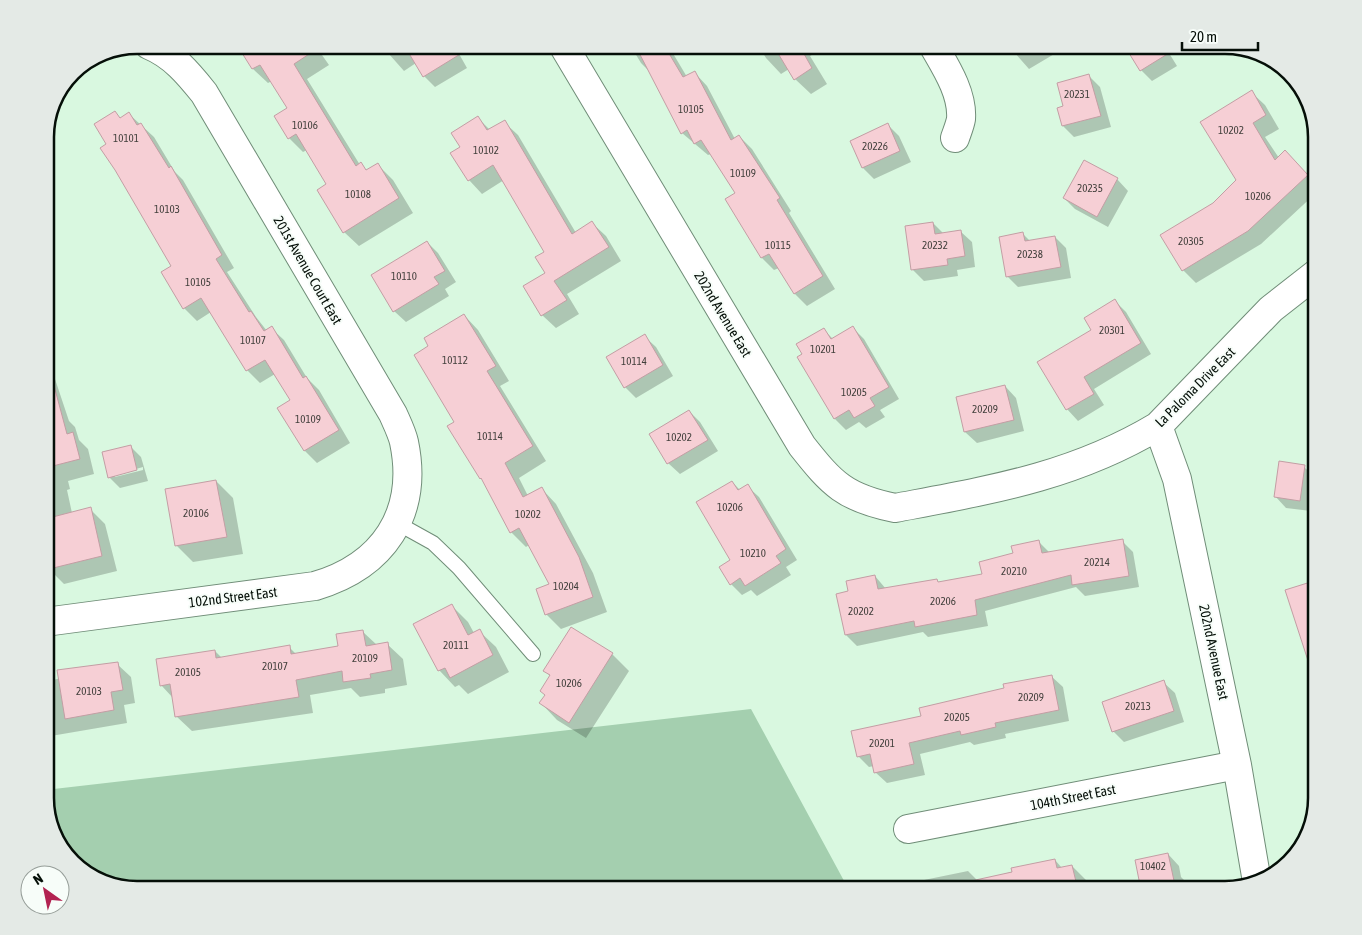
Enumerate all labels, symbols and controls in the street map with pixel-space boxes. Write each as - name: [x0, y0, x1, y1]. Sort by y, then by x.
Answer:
- scale bar: [1182, 20, 1258, 52]
- text: 20 m: [1190, 28, 1217, 45]
- house number: 20231: [1064, 88, 1090, 100]
- house number: 10105: [678, 103, 704, 115]
- house number: 10106: [292, 119, 318, 131]
- house number: 10202: [1218, 124, 1244, 136]
- house number: 10101: [113, 132, 139, 144]
- house number: 20226: [862, 140, 888, 152]
- house number: 10102: [473, 144, 499, 156]
- house number: 10109: [730, 167, 756, 179]
- house number: 20235: [1077, 182, 1103, 194]
- house number: 10108: [345, 188, 371, 200]
- house number: 10206: [1245, 190, 1271, 202]
- house number: 10103: [154, 203, 180, 215]
- street label: 201st Avenue Court East: [270, 213, 346, 327]
- house number: 20305: [1178, 235, 1204, 247]
- house number: 10115: [765, 239, 791, 251]
- house number: 20232: [922, 239, 948, 251]
- house number: 20238: [1017, 248, 1043, 260]
- street label: 202nd Avenue East: [691, 268, 755, 360]
- house number: 10110: [391, 270, 417, 282]
- house number: 10105: [185, 276, 211, 288]
- house number: 20301: [1099, 324, 1125, 336]
- house number: 10107: [240, 334, 266, 346]
- house number: 10201: [810, 343, 836, 355]
- street label: La Paloma Drive East: [1152, 344, 1238, 430]
- house number: 10112: [442, 354, 468, 366]
- house number: 10114: [621, 355, 647, 367]
- house number: 10205: [841, 386, 867, 398]
- house number: 20209: [972, 403, 998, 415]
- house number: 10109: [295, 413, 321, 425]
- house number: 10114: [477, 430, 503, 442]
- house number: 10202: [666, 431, 692, 443]
- house number: 10206: [717, 501, 743, 513]
- house number: 20106: [183, 507, 209, 519]
- house number: 10202: [515, 508, 541, 520]
- house number: 10210: [740, 547, 766, 559]
- house number: 20214: [1084, 556, 1110, 568]
- house number: 20210: [1001, 565, 1027, 577]
- house number: 10204: [553, 580, 579, 592]
- street label: 102nd Street East: [188, 584, 278, 610]
- house number: 20206: [930, 595, 956, 607]
- street label: 202nd Avenue East: [1196, 603, 1232, 701]
- house number: 20202: [848, 605, 874, 617]
- house number: 20111: [443, 639, 469, 651]
- house number: 20109: [352, 652, 378, 664]
- house number: 20107: [262, 660, 288, 672]
- house number: 20105: [175, 666, 201, 678]
- house number: 10206: [556, 677, 582, 689]
- house number: 20103: [76, 685, 102, 697]
- house number: 20209: [1018, 691, 1044, 703]
- house number: 20213: [1125, 700, 1151, 712]
- house number: 20205: [944, 711, 970, 723]
- house number: 20201: [869, 737, 895, 749]
- street label: 104th Street East: [1029, 781, 1117, 813]
- house number: 10402: [1140, 860, 1166, 872]
- north arrow: [20, 865, 70, 915]
- text: N: [30, 870, 46, 888]

